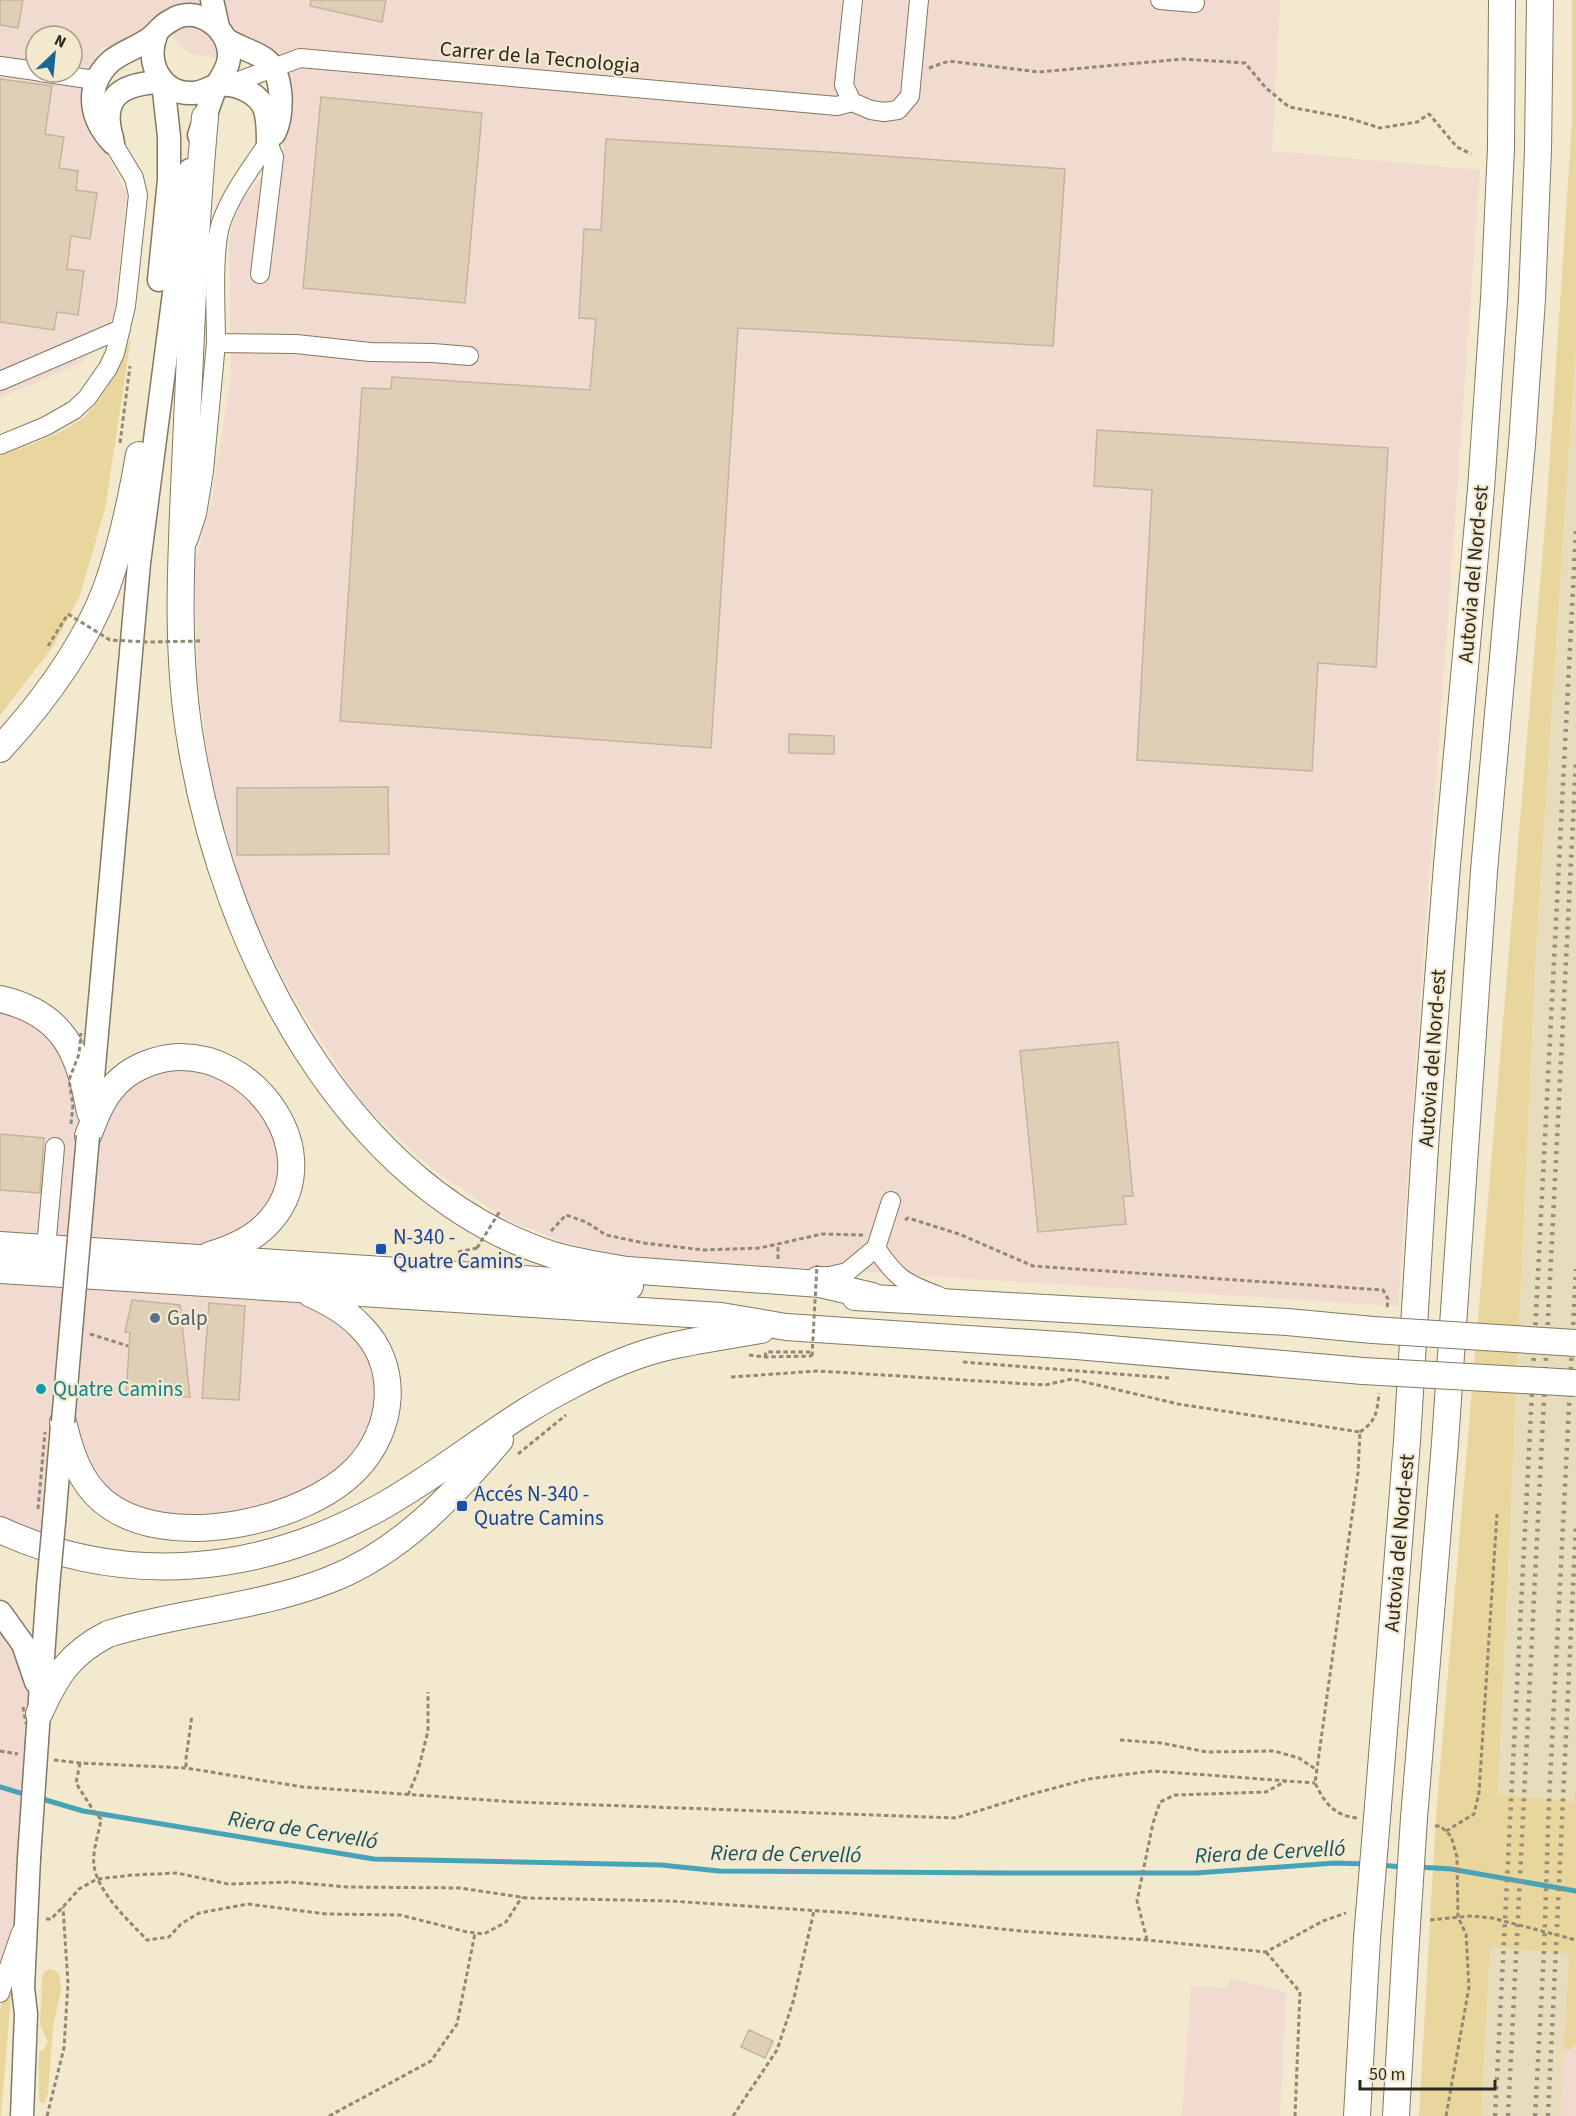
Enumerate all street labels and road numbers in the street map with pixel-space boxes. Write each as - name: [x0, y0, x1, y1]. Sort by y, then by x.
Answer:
- street label: Carrer de la Tecnologia: [439, 33, 641, 81]
- street label: Autovia del Nord-est: [1450, 484, 1496, 664]
- street label: Autovia del Nord-est: [1411, 968, 1453, 1148]
- street label: Autovia del Nord-est: [1376, 1453, 1422, 1633]

